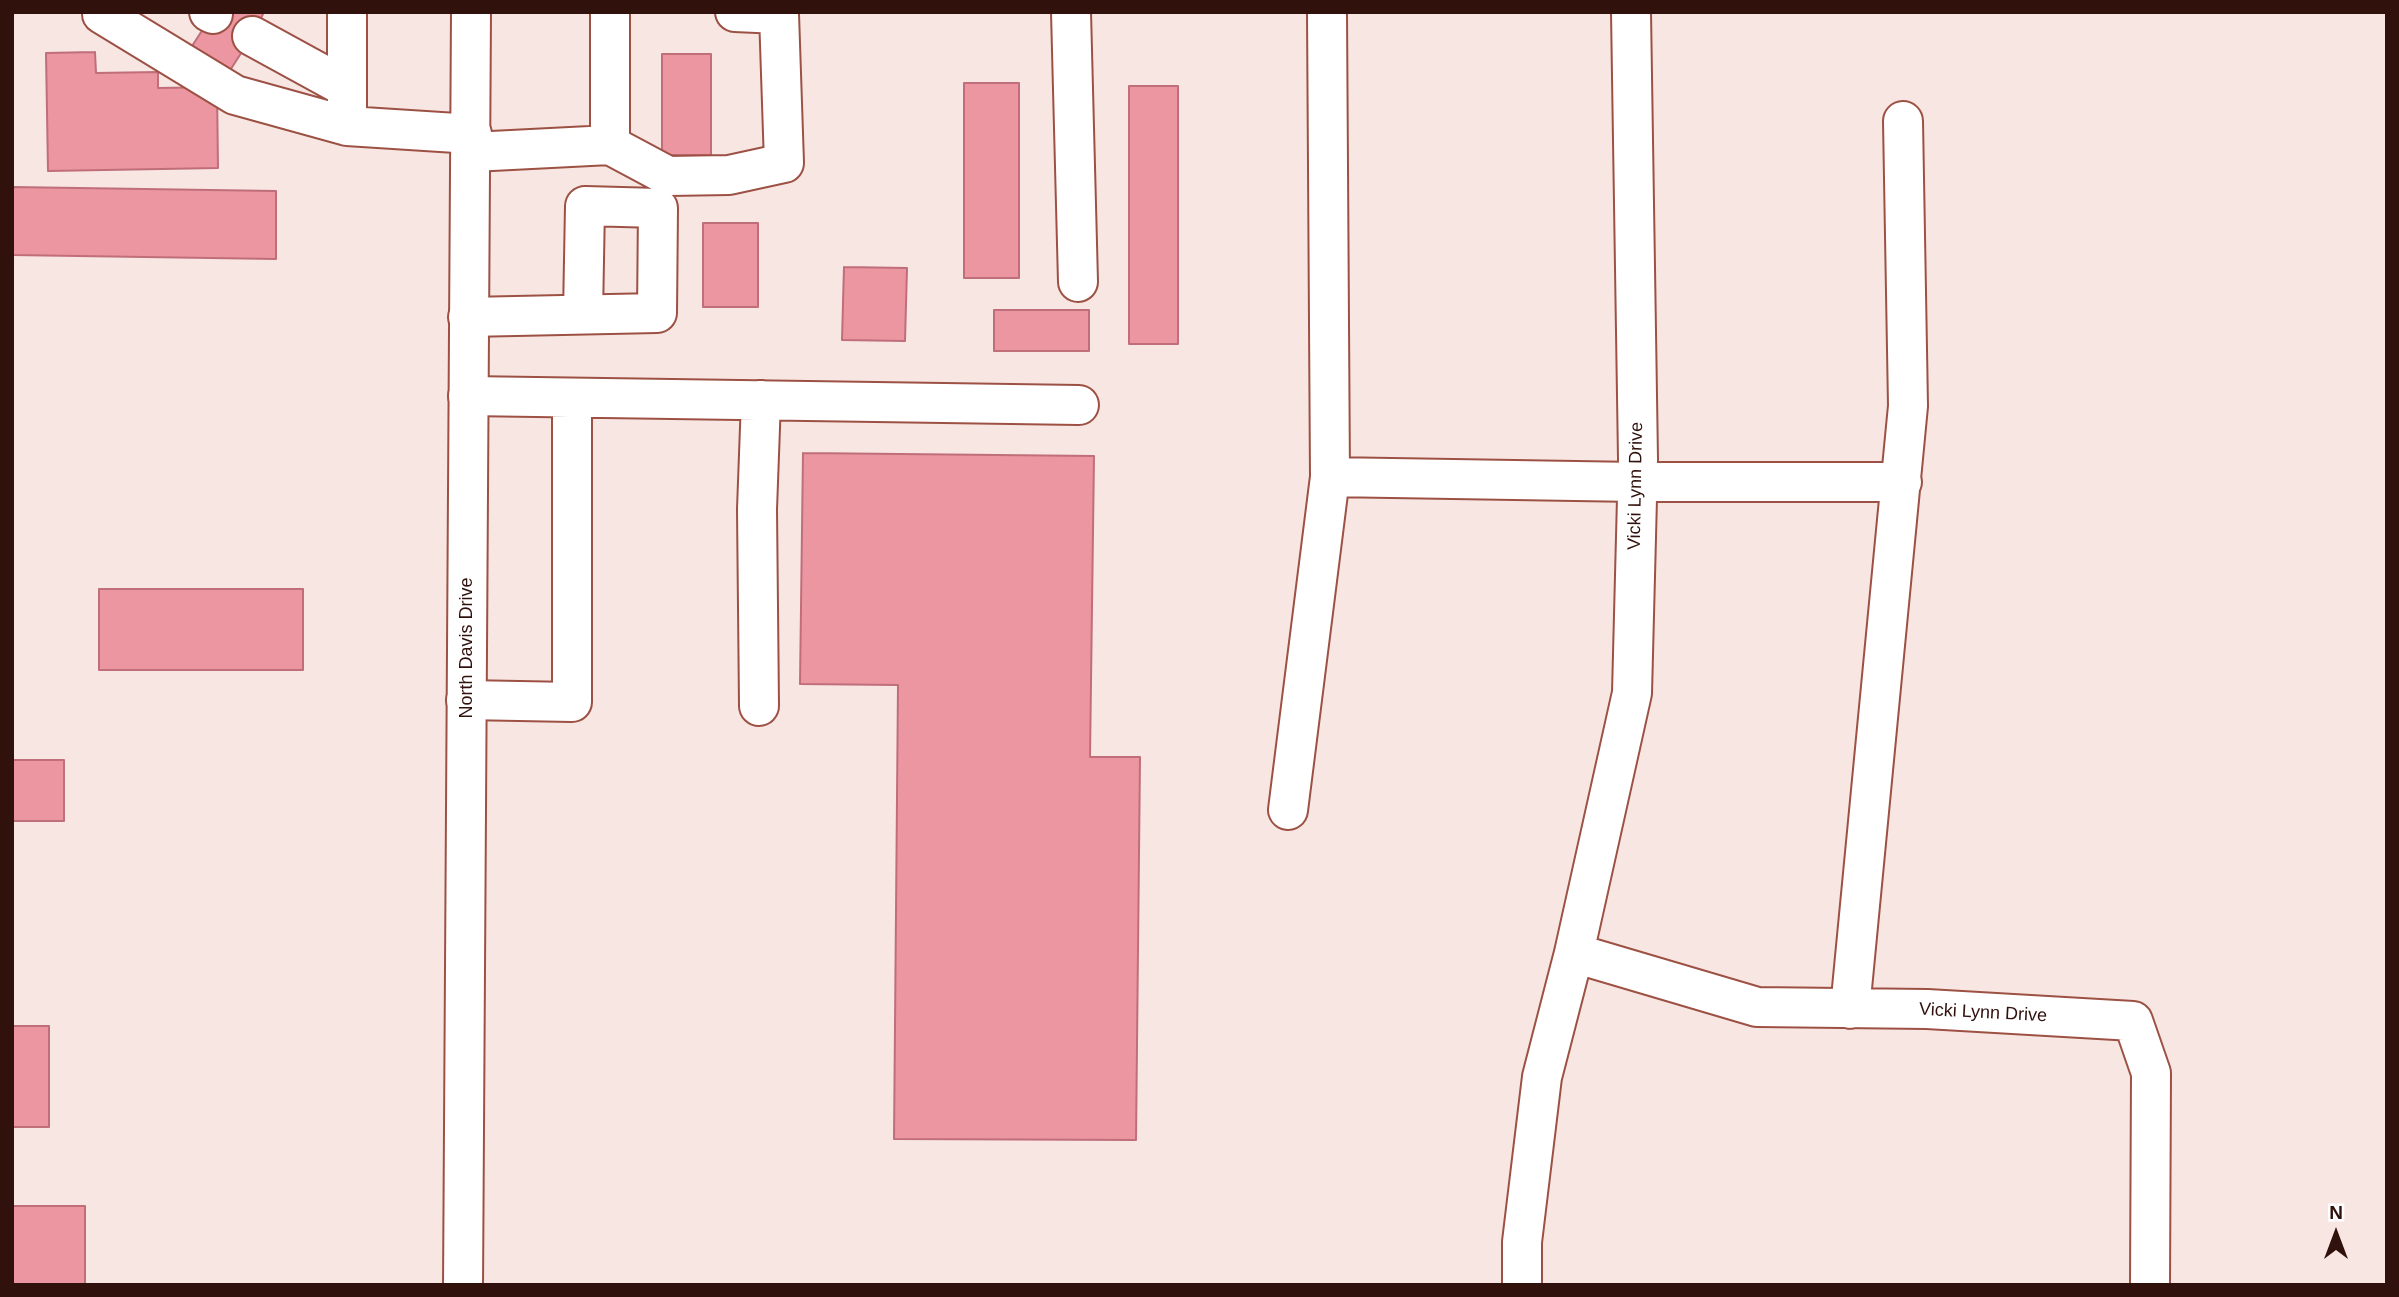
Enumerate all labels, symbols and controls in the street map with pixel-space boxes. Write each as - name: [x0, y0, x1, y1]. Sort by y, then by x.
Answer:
- street label: Vicki Lynn Drive: [1624, 422, 1648, 550]
- street label: North Davis Drive: [456, 577, 478, 719]
- street label: Vicki Lynn Drive: [1918, 999, 2048, 1027]
- north arrow: [2301, 1199, 2371, 1269]
- text: N: [2329, 1202, 2343, 1223]

